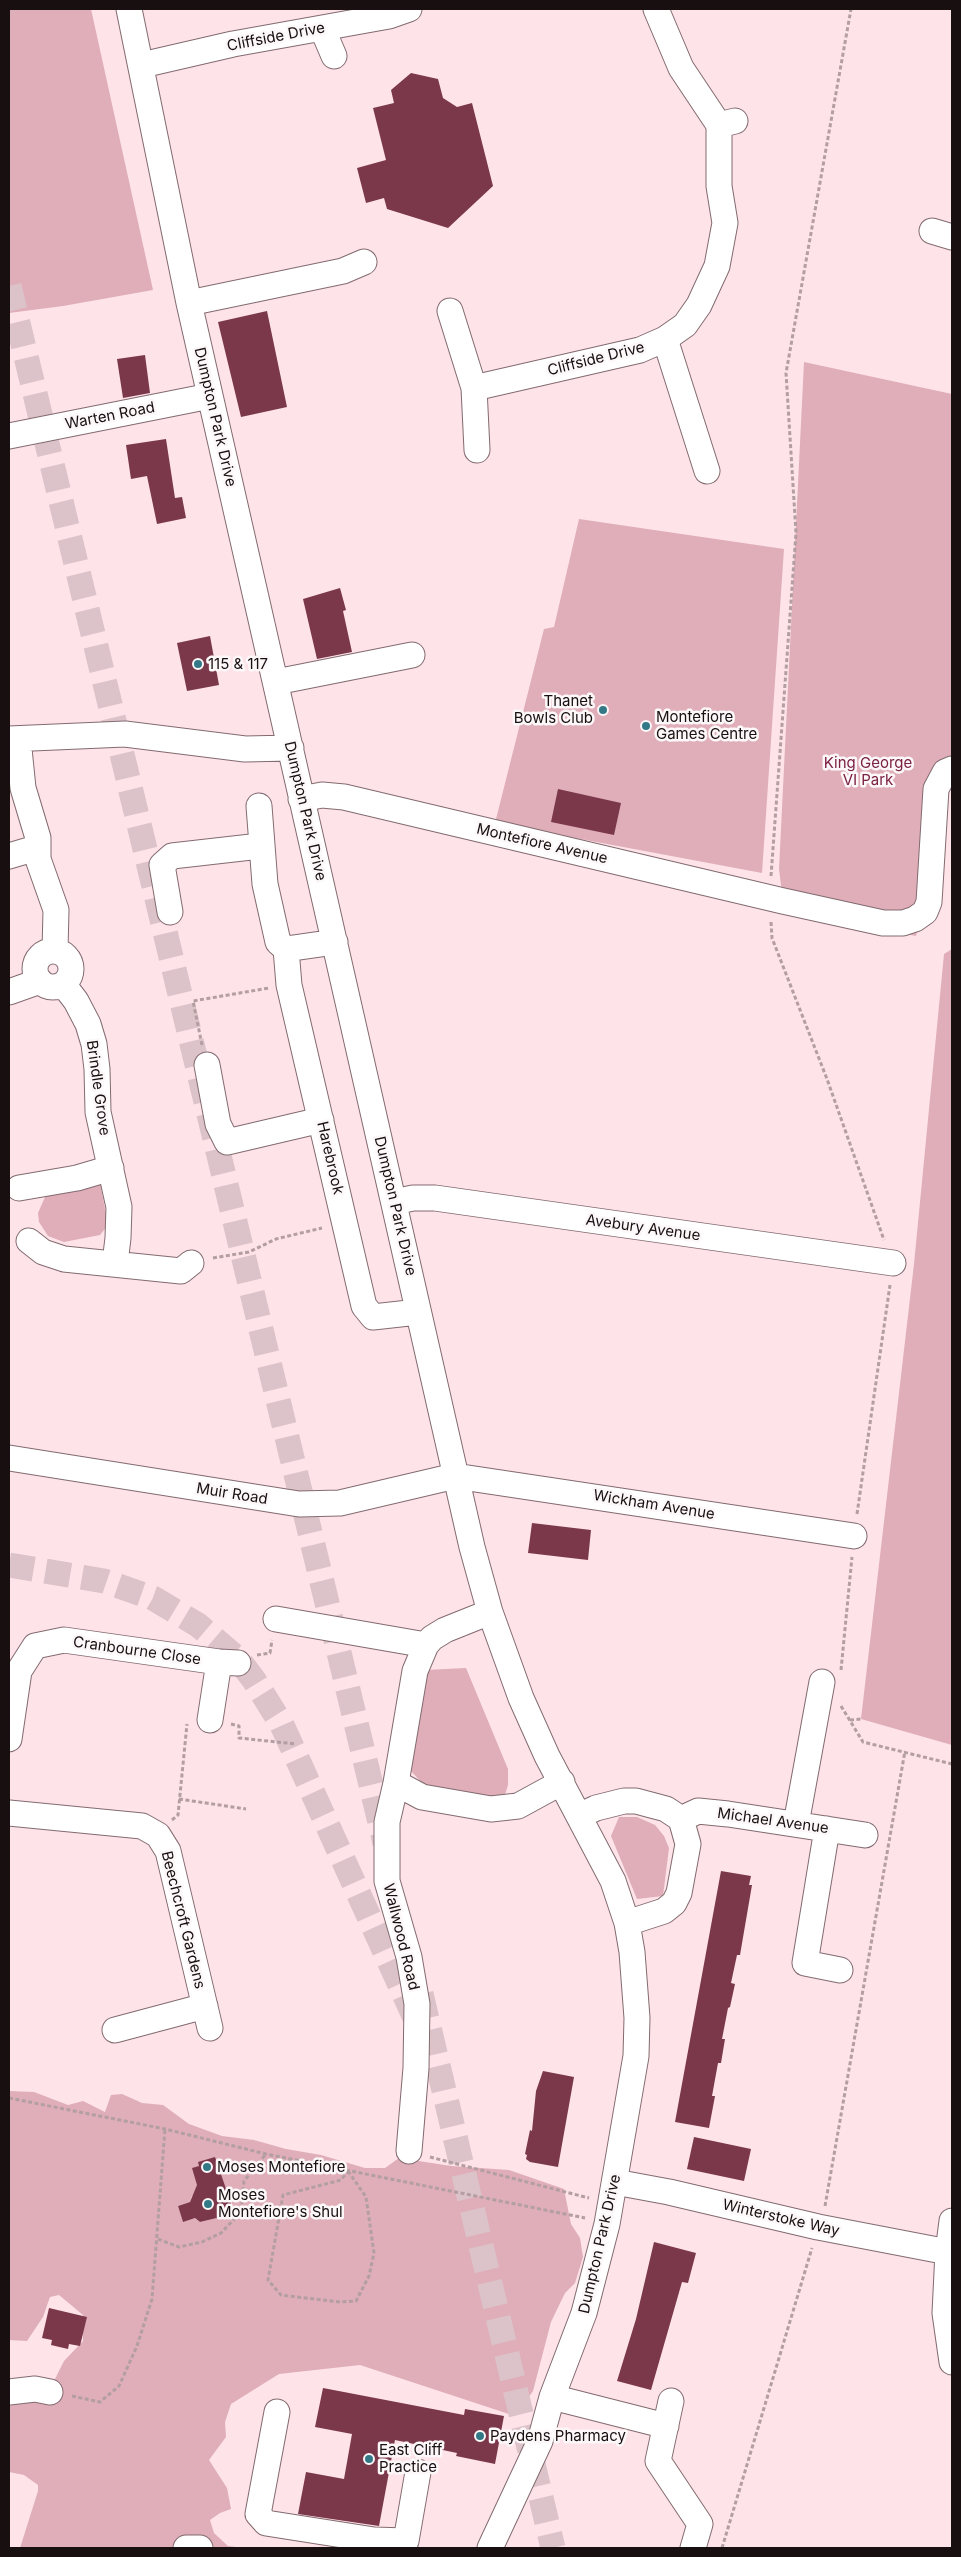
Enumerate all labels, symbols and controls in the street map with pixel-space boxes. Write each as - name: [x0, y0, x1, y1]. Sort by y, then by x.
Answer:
- street label: Cliffside Drive: [226, 19, 326, 55]
- street label: Cliffside Drive: [546, 338, 646, 380]
- street label: Dumpton Park Drive: [190, 346, 240, 488]
- street label: Warten Road: [64, 398, 156, 434]
- place label: 115 & 117: [208, 655, 268, 673]
- marker: 115 & 117: [192, 658, 204, 670]
- place label: Thanet Bowls Club: [514, 692, 593, 727]
- marker: Thanet Bowls Club: [597, 704, 609, 716]
- place label: Montefiore Games Centre: [656, 708, 757, 743]
- marker: Montefiore Games Centre: [640, 720, 652, 732]
- street label: Dumpton Park Drive: [280, 740, 330, 882]
- park label: King George Ⅵ Park: [824, 754, 912, 789]
- street label: Montefiore Avenue: [475, 820, 609, 868]
- street label: Brindle Grove: [82, 1039, 114, 1137]
- street label: Harebrook: [313, 1120, 347, 1196]
- street label: Dumpton Park Drive: [370, 1135, 420, 1277]
- street label: Avebury Avenue: [585, 1211, 701, 1245]
- street label: Muir Road: [195, 1479, 269, 1509]
- street label: Wickham Avenue: [592, 1487, 716, 1523]
- street label: Cranbourne Close: [72, 1633, 202, 1669]
- street label: Michael Avenue: [716, 1804, 830, 1838]
- street label: Beechcroft Gardens: [157, 1849, 209, 1991]
- street label: Wallwood Road: [379, 1882, 423, 1992]
- place label: Moses Montefiore: [217, 2158, 346, 2176]
- marker: Moses Montefiore: [201, 2161, 213, 2173]
- street label: Dumpton Park Drive: [575, 2173, 625, 2315]
- place label: Moses Montefiore's Shul: [218, 2186, 343, 2221]
- street label: Winterstoke Way: [721, 2196, 841, 2240]
- marker: Moses Montefiore's Shul: [202, 2198, 214, 2210]
- place label: Paydens Pharmacy: [490, 2427, 626, 2445]
- marker: Paydens Pharmacy: [474, 2430, 486, 2442]
- place label: East Cliff Practice: [379, 2441, 442, 2476]
- marker: East Cliff Practice: [363, 2453, 375, 2465]

